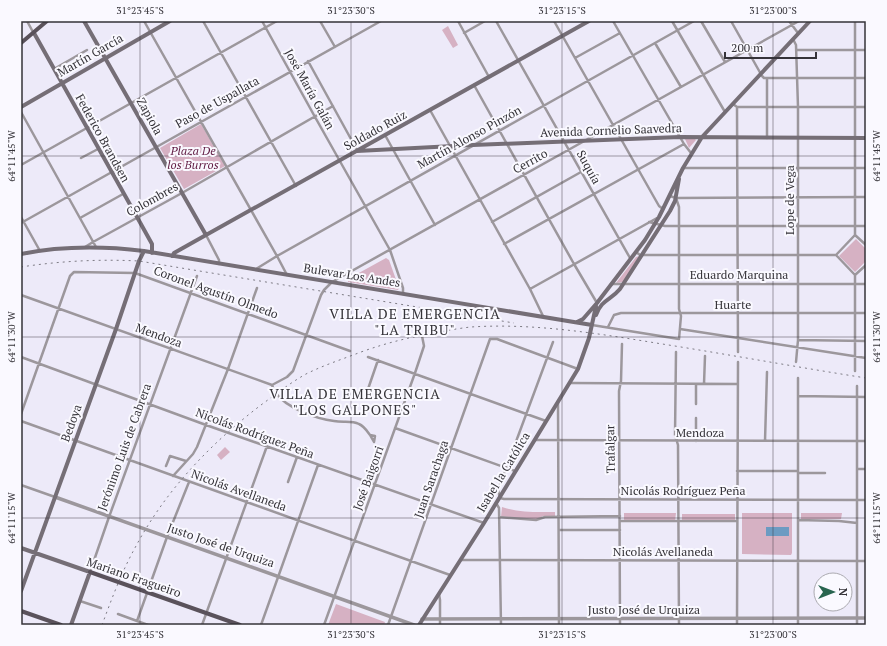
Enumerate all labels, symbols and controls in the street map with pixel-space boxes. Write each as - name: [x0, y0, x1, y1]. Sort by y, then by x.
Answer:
- text: 31°23'45"S: [116, 4, 164, 17]
- text: 31°23'30"S: [327, 4, 375, 17]
- text: 31°23'15"S: [538, 4, 586, 17]
- text: 31°23'00"S: [749, 4, 797, 17]
- street label: Martín García: [54, 30, 126, 80]
- scale bar: [725, 34, 816, 60]
- text: 200 m: [731, 40, 764, 55]
- street label: José María Galán: [282, 46, 338, 132]
- street label: Paso de Uspallata: [172, 73, 262, 131]
- street label: Federico Brandsen: [73, 91, 133, 185]
- street label: Zapiola: [134, 95, 166, 137]
- street label: Martín Alonso Pinzón: [414, 102, 524, 172]
- street label: Soldado Ruiz: [341, 106, 409, 153]
- street label: Avenida Cornelio Saavedra: [540, 120, 682, 140]
- text: 64°11'45"W: [5, 130, 18, 182]
- text: 64°11'45"W: [870, 130, 883, 182]
- park label: Plaza De los Burros: [167, 143, 219, 172]
- street label: Cerrito: [510, 145, 550, 177]
- street label: Suquía: [574, 147, 604, 187]
- street label: Lope de Vega: [782, 165, 797, 235]
- street label: Colombres: [123, 179, 181, 219]
- street label: Bulevar Los Andes: [303, 260, 401, 290]
- street label: Coronel Agustín Olmedo: [152, 263, 281, 322]
- street label: Eduardo Marquina: [690, 267, 788, 282]
- street label: Huarte: [715, 297, 751, 312]
- district label: VILLA DE EMERGENCIA "LA TRIBU": [329, 304, 501, 339]
- text: 64°11'30"W: [5, 311, 18, 363]
- text: 64°11'30"W: [870, 311, 883, 363]
- street label: Mendoza: [134, 320, 184, 350]
- street label: Jerónimo Luis de Cabrera: [94, 381, 154, 513]
- district label: VILLA DE EMERGENCIA "LOS GALPONES": [269, 384, 441, 419]
- street label: Bedoya: [57, 402, 85, 444]
- street label: Nicolás Rodríguez Peña: [194, 405, 316, 461]
- street label: Trafalgar: [602, 424, 618, 473]
- street label: Mendoza: [676, 425, 724, 440]
- street label: Isabel la Católica: [473, 429, 533, 515]
- street label: Juan Sarachaga: [411, 438, 451, 520]
- street label: José Baigorri: [349, 443, 387, 512]
- street label: Nicolás Avellaneda: [189, 466, 289, 514]
- street label: Nicolás Rodríguez Peña: [620, 483, 746, 498]
- text: 64°11'15"W: [5, 492, 18, 544]
- text: 64°11'15"W: [870, 492, 883, 544]
- street label: Justo José de Urquiza: [165, 520, 277, 570]
- street label: Nicolás Avellaneda: [613, 544, 713, 559]
- street label: Mariano Fragueiro: [85, 554, 183, 600]
- north arrow: [813, 572, 853, 612]
- text: N: [836, 588, 850, 597]
- street label: Justo José de Urquiza: [588, 602, 700, 617]
- text: 31°23'45"S: [116, 628, 164, 641]
- text: 31°23'30"S: [327, 628, 375, 641]
- text: 31°23'15"S: [538, 628, 586, 641]
- text: 31°23'00"S: [749, 628, 797, 641]

